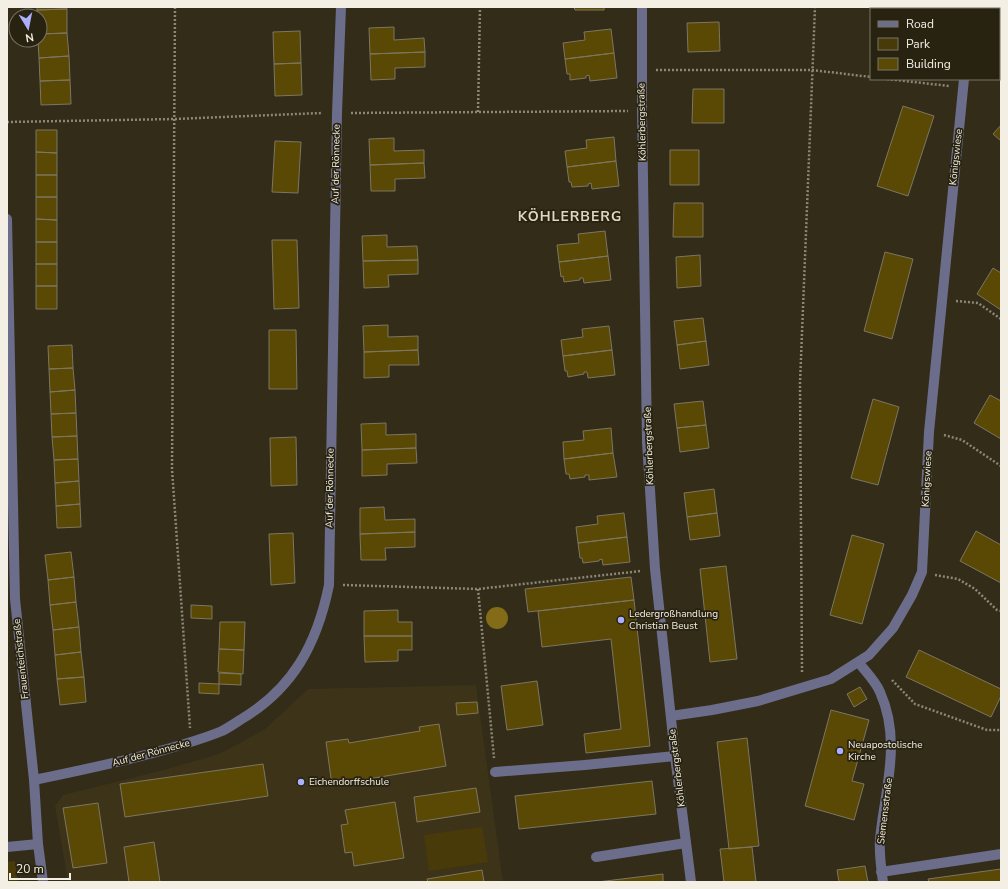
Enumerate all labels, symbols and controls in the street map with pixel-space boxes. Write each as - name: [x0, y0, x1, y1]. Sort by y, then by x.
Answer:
- north arrow: [8, 8, 48, 48]
- legend: [870, 8, 1000, 80]
- text: Road: [906, 16, 934, 32]
- text: N: [24, 29, 35, 45]
- text: Park: [906, 36, 931, 52]
- text: Building: [906, 56, 951, 72]
- street label: Köhlerbergstraße: [634, 83, 650, 161]
- street label: Auf der Rönnecke: [328, 124, 344, 204]
- street label: Königswiese: [946, 128, 966, 186]
- district label: KÖHLERBERG: [518, 207, 622, 226]
- street label: Köhlerbergstraße: [641, 407, 657, 485]
- street label: Auf der Rönnecke: [322, 448, 338, 528]
- street label: Königswiese: [919, 450, 935, 508]
- place label: Ledergroßhandlung Christian Beust: [629, 607, 718, 633]
- marker: Ledergroßhandlung Christian Beust: [616, 615, 626, 625]
- street label: Frauenteichstraße: [10, 618, 32, 700]
- street label: Köhlerbergstraße: [665, 728, 689, 808]
- street label: Auf der Rönnecke: [111, 736, 191, 770]
- place label: Neuapostolische Kirche: [848, 738, 923, 764]
- marker: Neuapostolische Kirche: [835, 746, 845, 756]
- place label: Eichendorffschule: [309, 775, 389, 789]
- marker: Eichendorffschule: [296, 777, 306, 787]
- street label: Siemensstraße: [874, 777, 896, 845]
- scale bar: [10, 855, 70, 881]
- text: 20 m: [16, 861, 44, 877]

